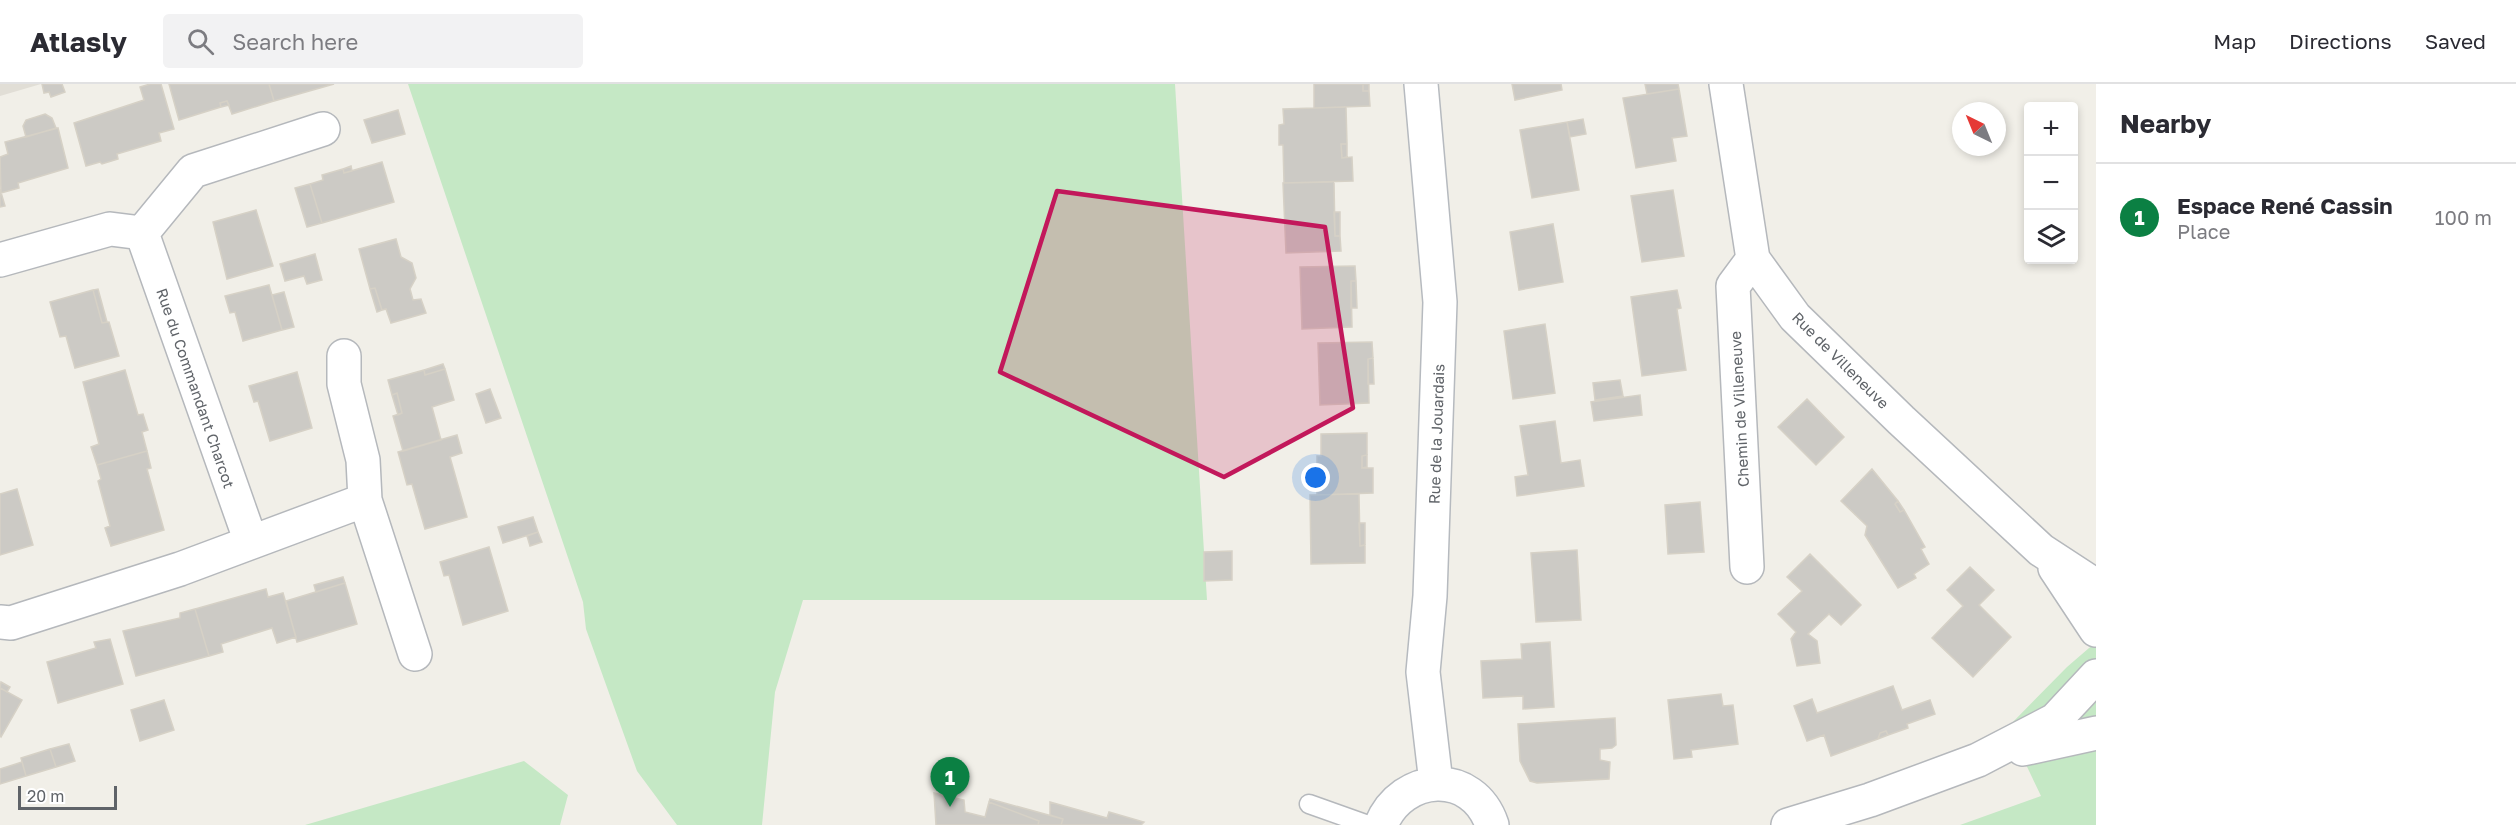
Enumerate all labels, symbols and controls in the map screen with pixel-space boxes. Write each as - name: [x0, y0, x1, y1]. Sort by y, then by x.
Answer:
- search box: [163, 14, 583, 68]
- text: Atlasly: [30, 25, 127, 58]
- icon: search: [184, 25, 217, 58]
- text: Search here: [232, 28, 358, 55]
- text: Map: [2213, 28, 2256, 54]
- text: Directions: [2289, 28, 2392, 54]
- text: Saved: [2425, 28, 2486, 54]
- north arrow: [1952, 102, 2006, 156]
- map controls: [2024, 102, 2078, 264]
- button: +: [2024, 102, 2078, 156]
- text: Nearby: [2120, 108, 2211, 139]
- button: −: [2024, 156, 2078, 210]
- text: Espace René Cassin: [2177, 192, 2393, 219]
- text: 1: [2134, 205, 2145, 229]
- text: 100 m: [2435, 205, 2492, 229]
- button: layers: [2024, 210, 2078, 264]
- text: Place: [2177, 219, 2230, 243]
- street label: Rue du Commandant Charcot: [153, 286, 239, 490]
- street label: Rue de Villeneuve: [1789, 308, 1893, 412]
- street label: Chemin de Villeneuve: [1726, 330, 1752, 487]
- street label: Rue de la Jouardais: [1425, 363, 1447, 504]
- your location: [1301, 463, 1330, 492]
- pin: 1: [930, 758, 970, 807]
- scale bar: [18, 783, 117, 810]
- text: 20 m: [27, 786, 64, 806]

